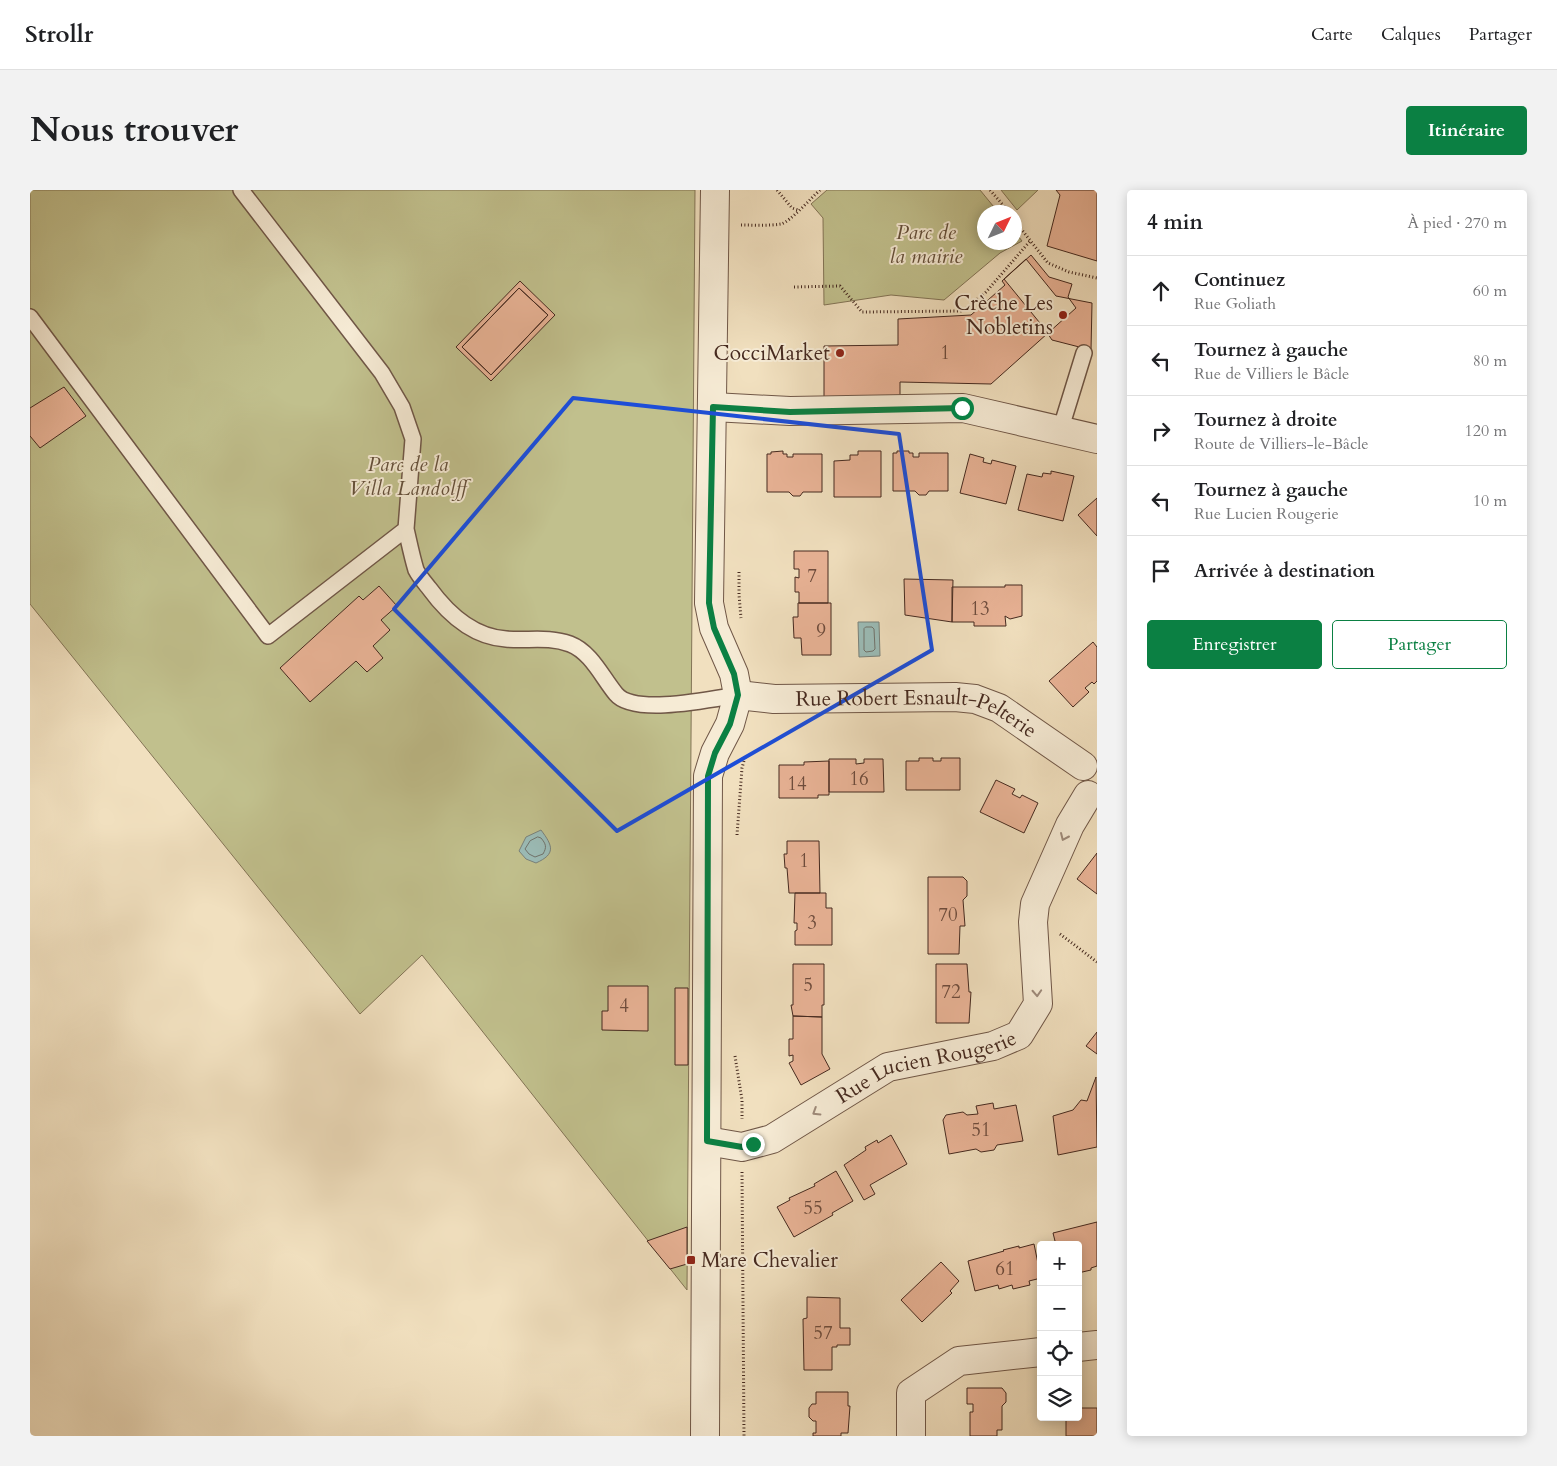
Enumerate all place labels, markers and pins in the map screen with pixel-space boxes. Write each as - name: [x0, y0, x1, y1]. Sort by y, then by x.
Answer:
- place label: Crèche Les Nobletins: [954, 289, 1053, 342]
- marker: Crèche Les Nobletins: [1057, 309, 1069, 321]
- place label: CocciMarket: [714, 339, 830, 368]
- marker: CocciMarket: [834, 347, 846, 359]
- place label: Mare Chevalier: [701, 1246, 838, 1275]
- marker: Mare Chevalier: [685, 1254, 697, 1266]

